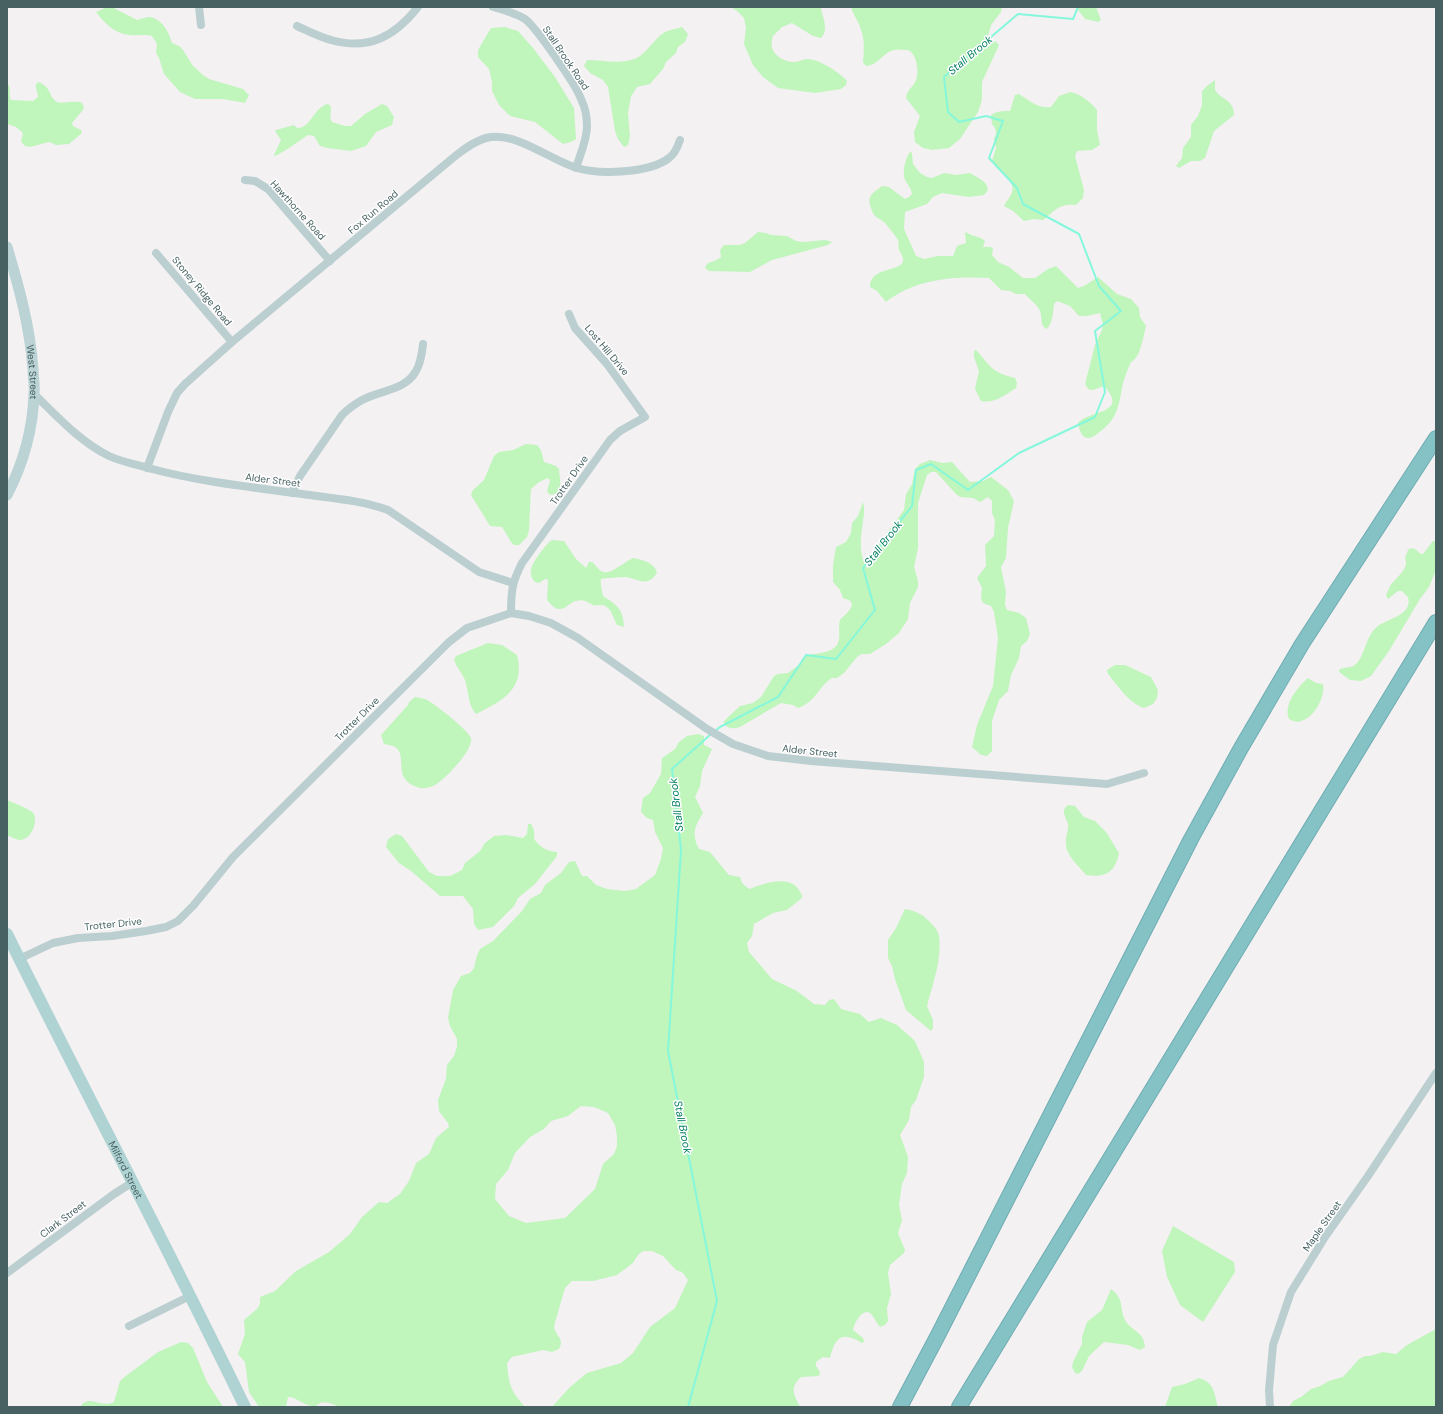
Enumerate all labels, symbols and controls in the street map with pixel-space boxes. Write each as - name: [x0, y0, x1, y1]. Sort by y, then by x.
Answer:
- street label: Stall Brook Road: [540, 23, 592, 93]
- water label: Stall Brook: [945, 32, 995, 78]
- street label: Hawthorne Road: [268, 177, 328, 243]
- street label: Fox Run Road: [345, 187, 401, 237]
- street label: Stoney Ridge Road: [169, 254, 235, 328]
- street label: Lost Hill Drive: [582, 322, 632, 378]
- street label: West Street: [24, 344, 41, 400]
- street label: Trotter Drive: [547, 452, 591, 507]
- street label: Alder Street: [245, 470, 301, 490]
- water label: Stall Brook: [861, 517, 905, 569]
- street label: Trotter Drive: [332, 694, 382, 744]
- street label: Alder Street: [782, 742, 838, 760]
- water label: Stall Brook: [666, 777, 686, 833]
- street label: Trotter Drive: [84, 914, 143, 933]
- water label: Stall Brook: [671, 1099, 695, 1155]
- street label: Milford Street: [106, 1139, 146, 1201]
- street label: Clark Street: [37, 1197, 89, 1241]
- street label: Maple Street: [1300, 1198, 1344, 1254]

